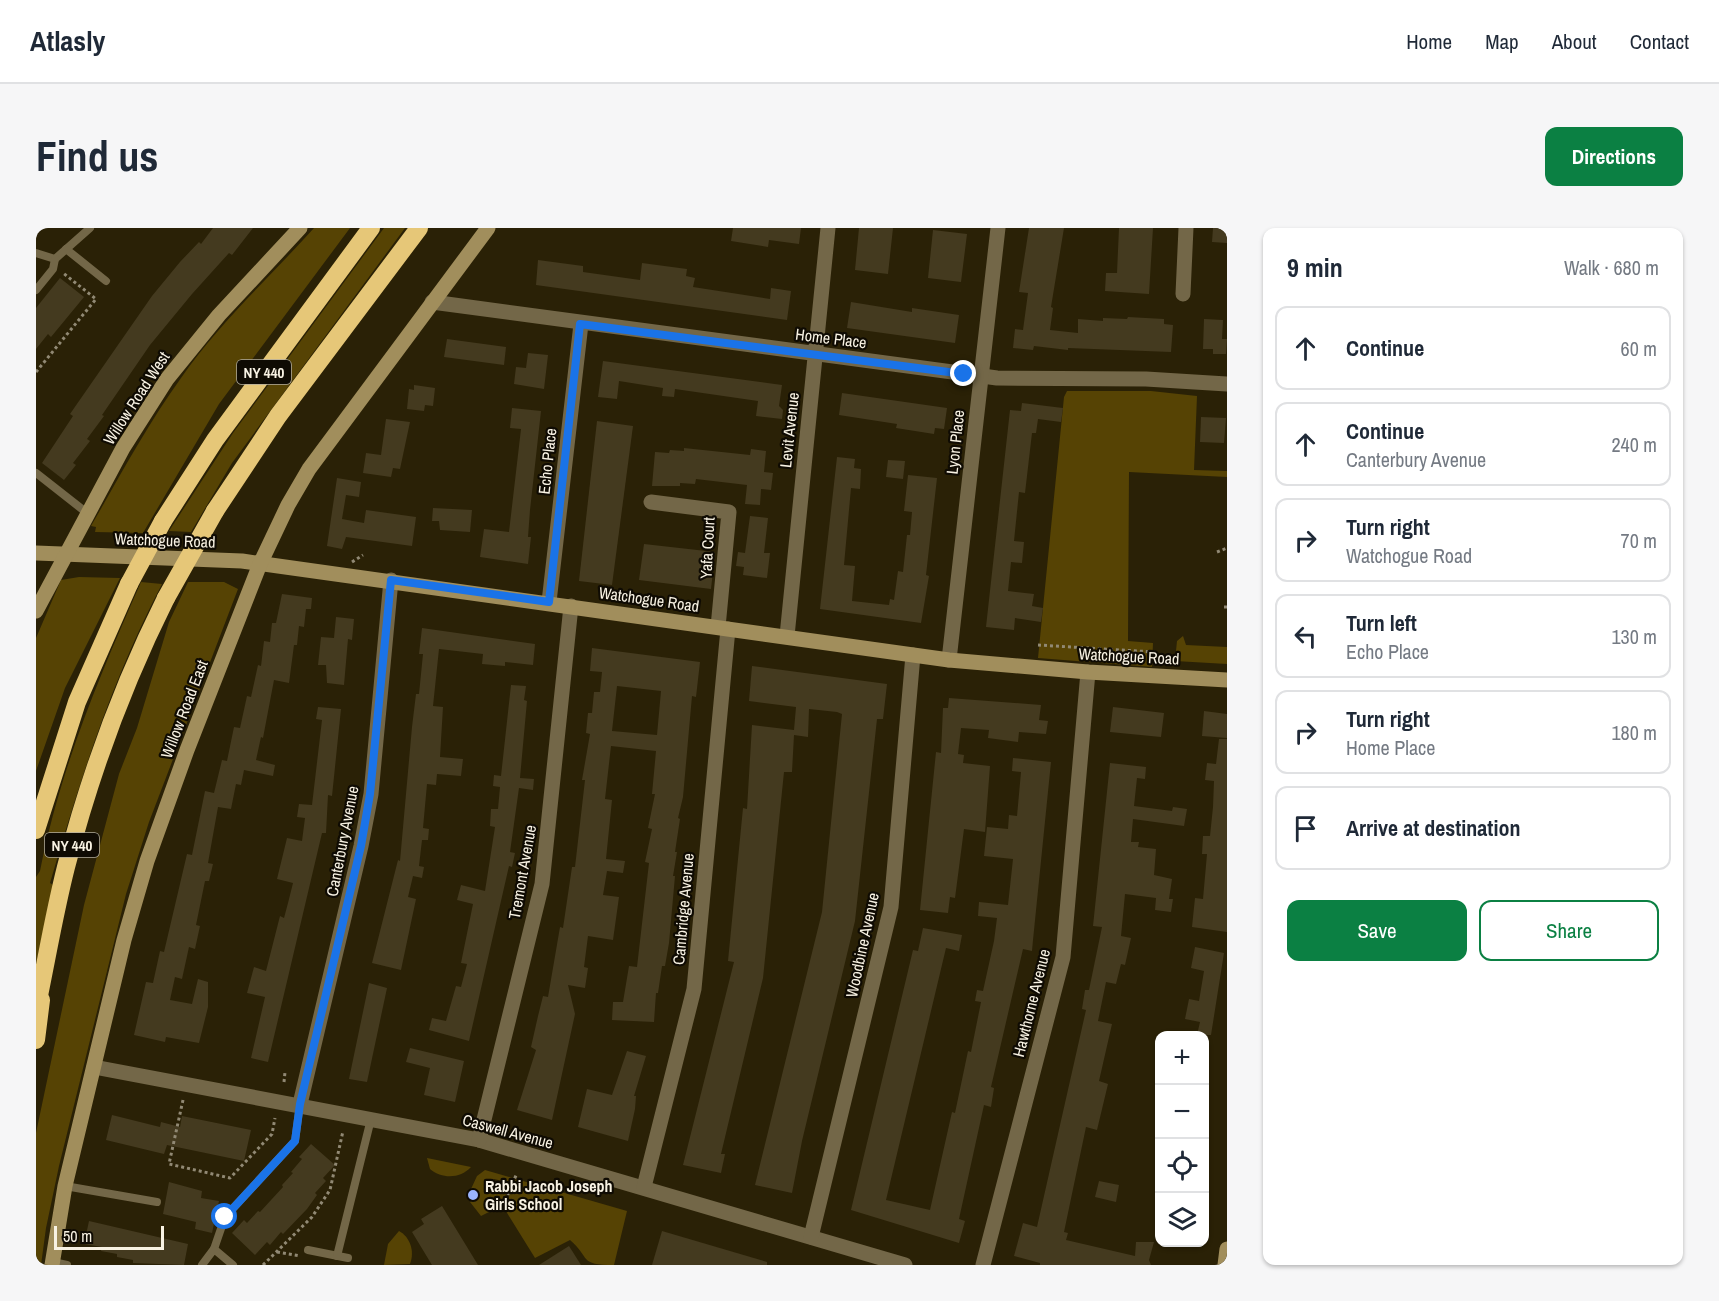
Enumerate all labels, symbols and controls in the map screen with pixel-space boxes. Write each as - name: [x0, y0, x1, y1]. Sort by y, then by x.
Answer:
- text: Atlasly: [30, 22, 105, 60]
- text: Home: [1406, 27, 1452, 56]
- text: Map: [1485, 27, 1519, 56]
- text: About: [1552, 27, 1597, 56]
- text: Contact: [1630, 27, 1689, 56]
- button: Directions: [1545, 127, 1683, 186]
- text: Find us: [36, 128, 158, 184]
- text: 9 min: [1287, 250, 1343, 285]
- text: Walk · 680 m: [1564, 254, 1659, 281]
- street label: Home Place: [794, 323, 868, 353]
- icon: ahead: [1289, 332, 1322, 365]
- text: Continue: [1346, 333, 1424, 363]
- text: 60 m: [1621, 335, 1657, 362]
- street label: Willow Road West: [98, 347, 175, 449]
- road number: NY 440: [237, 360, 291, 384]
- route end: [950, 360, 976, 386]
- street label: Levit Avenue: [774, 391, 804, 469]
- street label: Lyon Place: [941, 409, 969, 475]
- text: Continue: [1346, 416, 1424, 446]
- street label: Echo Place: [533, 427, 561, 495]
- icon: ahead: [1289, 428, 1322, 461]
- text: 240 m: [1611, 431, 1657, 458]
- text: Canterbury Avenue: [1346, 446, 1486, 473]
- text: Turn right: [1346, 512, 1430, 542]
- street label: Yafa Court: [694, 516, 720, 579]
- icon: right: [1289, 524, 1322, 557]
- street label: Watchogue Road: [114, 527, 216, 553]
- text: 70 m: [1621, 527, 1657, 554]
- text: Watchogue Road: [1346, 542, 1472, 569]
- street label: Watchogue Road: [598, 581, 700, 617]
- text: Turn left: [1346, 608, 1417, 638]
- icon: left: [1289, 620, 1322, 653]
- text: 130 m: [1611, 623, 1657, 650]
- text: Echo Place: [1346, 638, 1429, 665]
- street label: Watchogue Road: [1078, 642, 1180, 670]
- street label: Willow Road East: [155, 656, 213, 761]
- text: Turn right: [1346, 704, 1430, 734]
- icon: right: [1289, 716, 1322, 749]
- text: 180 m: [1611, 719, 1657, 746]
- text: Home Place: [1346, 734, 1435, 761]
- street label: Canterbury Avenue: [321, 784, 363, 898]
- icon: arrive: [1289, 812, 1322, 845]
- text: Arrive at destination: [1346, 813, 1520, 843]
- street label: Tremont Avenue: [503, 823, 541, 921]
- road number: NY 440: [45, 833, 99, 857]
- street label: Cambridge Avenue: [667, 852, 699, 966]
- street label: Woodbine Avenue: [840, 890, 884, 1000]
- button: Save: [1287, 900, 1467, 961]
- button: Share: [1479, 900, 1659, 961]
- street label: Hawthorne Avenue: [1007, 947, 1055, 1059]
- map controls: [1155, 1031, 1209, 1247]
- button: +: [1155, 1031, 1209, 1085]
- button: −: [1155, 1085, 1209, 1139]
- street label: Caswell Avenue: [460, 1108, 556, 1154]
- button: locate: [1155, 1139, 1209, 1193]
- place label: Rabbi Jacob Joseph Girls School: [485, 1175, 613, 1215]
- marker: Rabbi Jacob Joseph Girls School: [466, 1188, 480, 1202]
- button: layers: [1155, 1193, 1209, 1247]
- route start: [211, 1203, 237, 1229]
- scale bar: [54, 1223, 164, 1250]
- text: 50 m: [63, 1225, 92, 1247]

